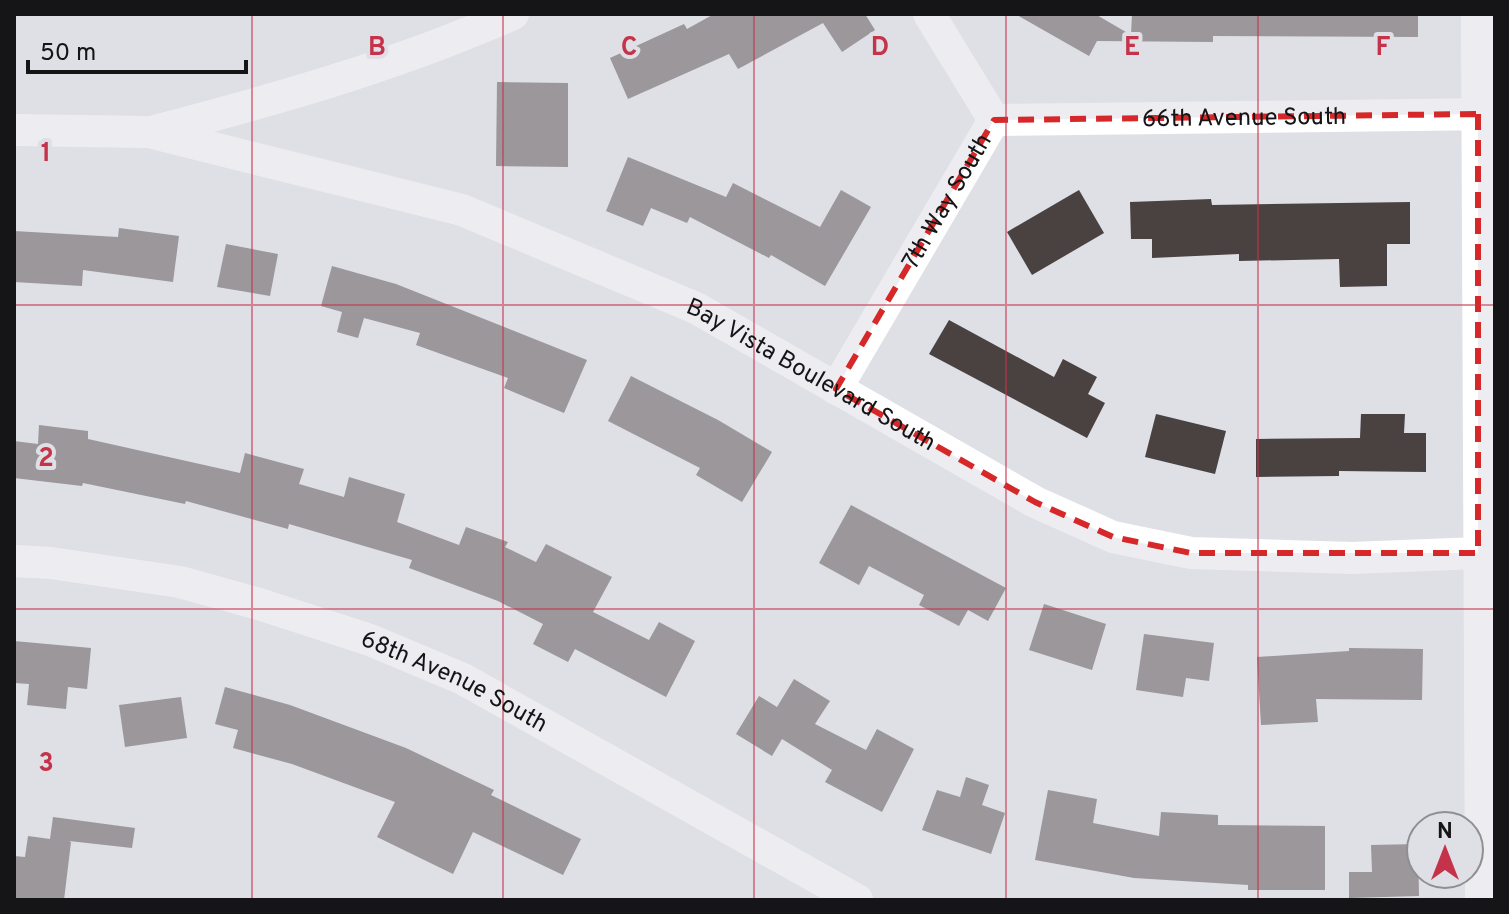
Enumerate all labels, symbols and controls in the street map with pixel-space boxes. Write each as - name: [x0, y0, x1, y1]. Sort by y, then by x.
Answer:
- scale bar: [28, 24, 246, 74]
- text: B: [368, 32, 386, 65]
- text: C: [621, 32, 637, 65]
- text: D: [871, 32, 889, 65]
- text: E: [1124, 32, 1140, 65]
- text: F: [1376, 32, 1391, 65]
- text: 50 m: [40, 39, 96, 69]
- street label: 66th Avenue South: [1142, 103, 1346, 135]
- street label: 7th Way South: [897, 129, 1000, 275]
- text: 1: [41, 138, 51, 171]
- street label: Bay Vista Boulevard South: [681, 293, 941, 459]
- text: 2: [38, 443, 54, 476]
- street label: 68th Avenue South: [357, 625, 552, 740]
- text: 3: [38, 748, 54, 781]
- north arrow: [1405, 810, 1485, 890]
- text: N: [1437, 819, 1453, 846]

